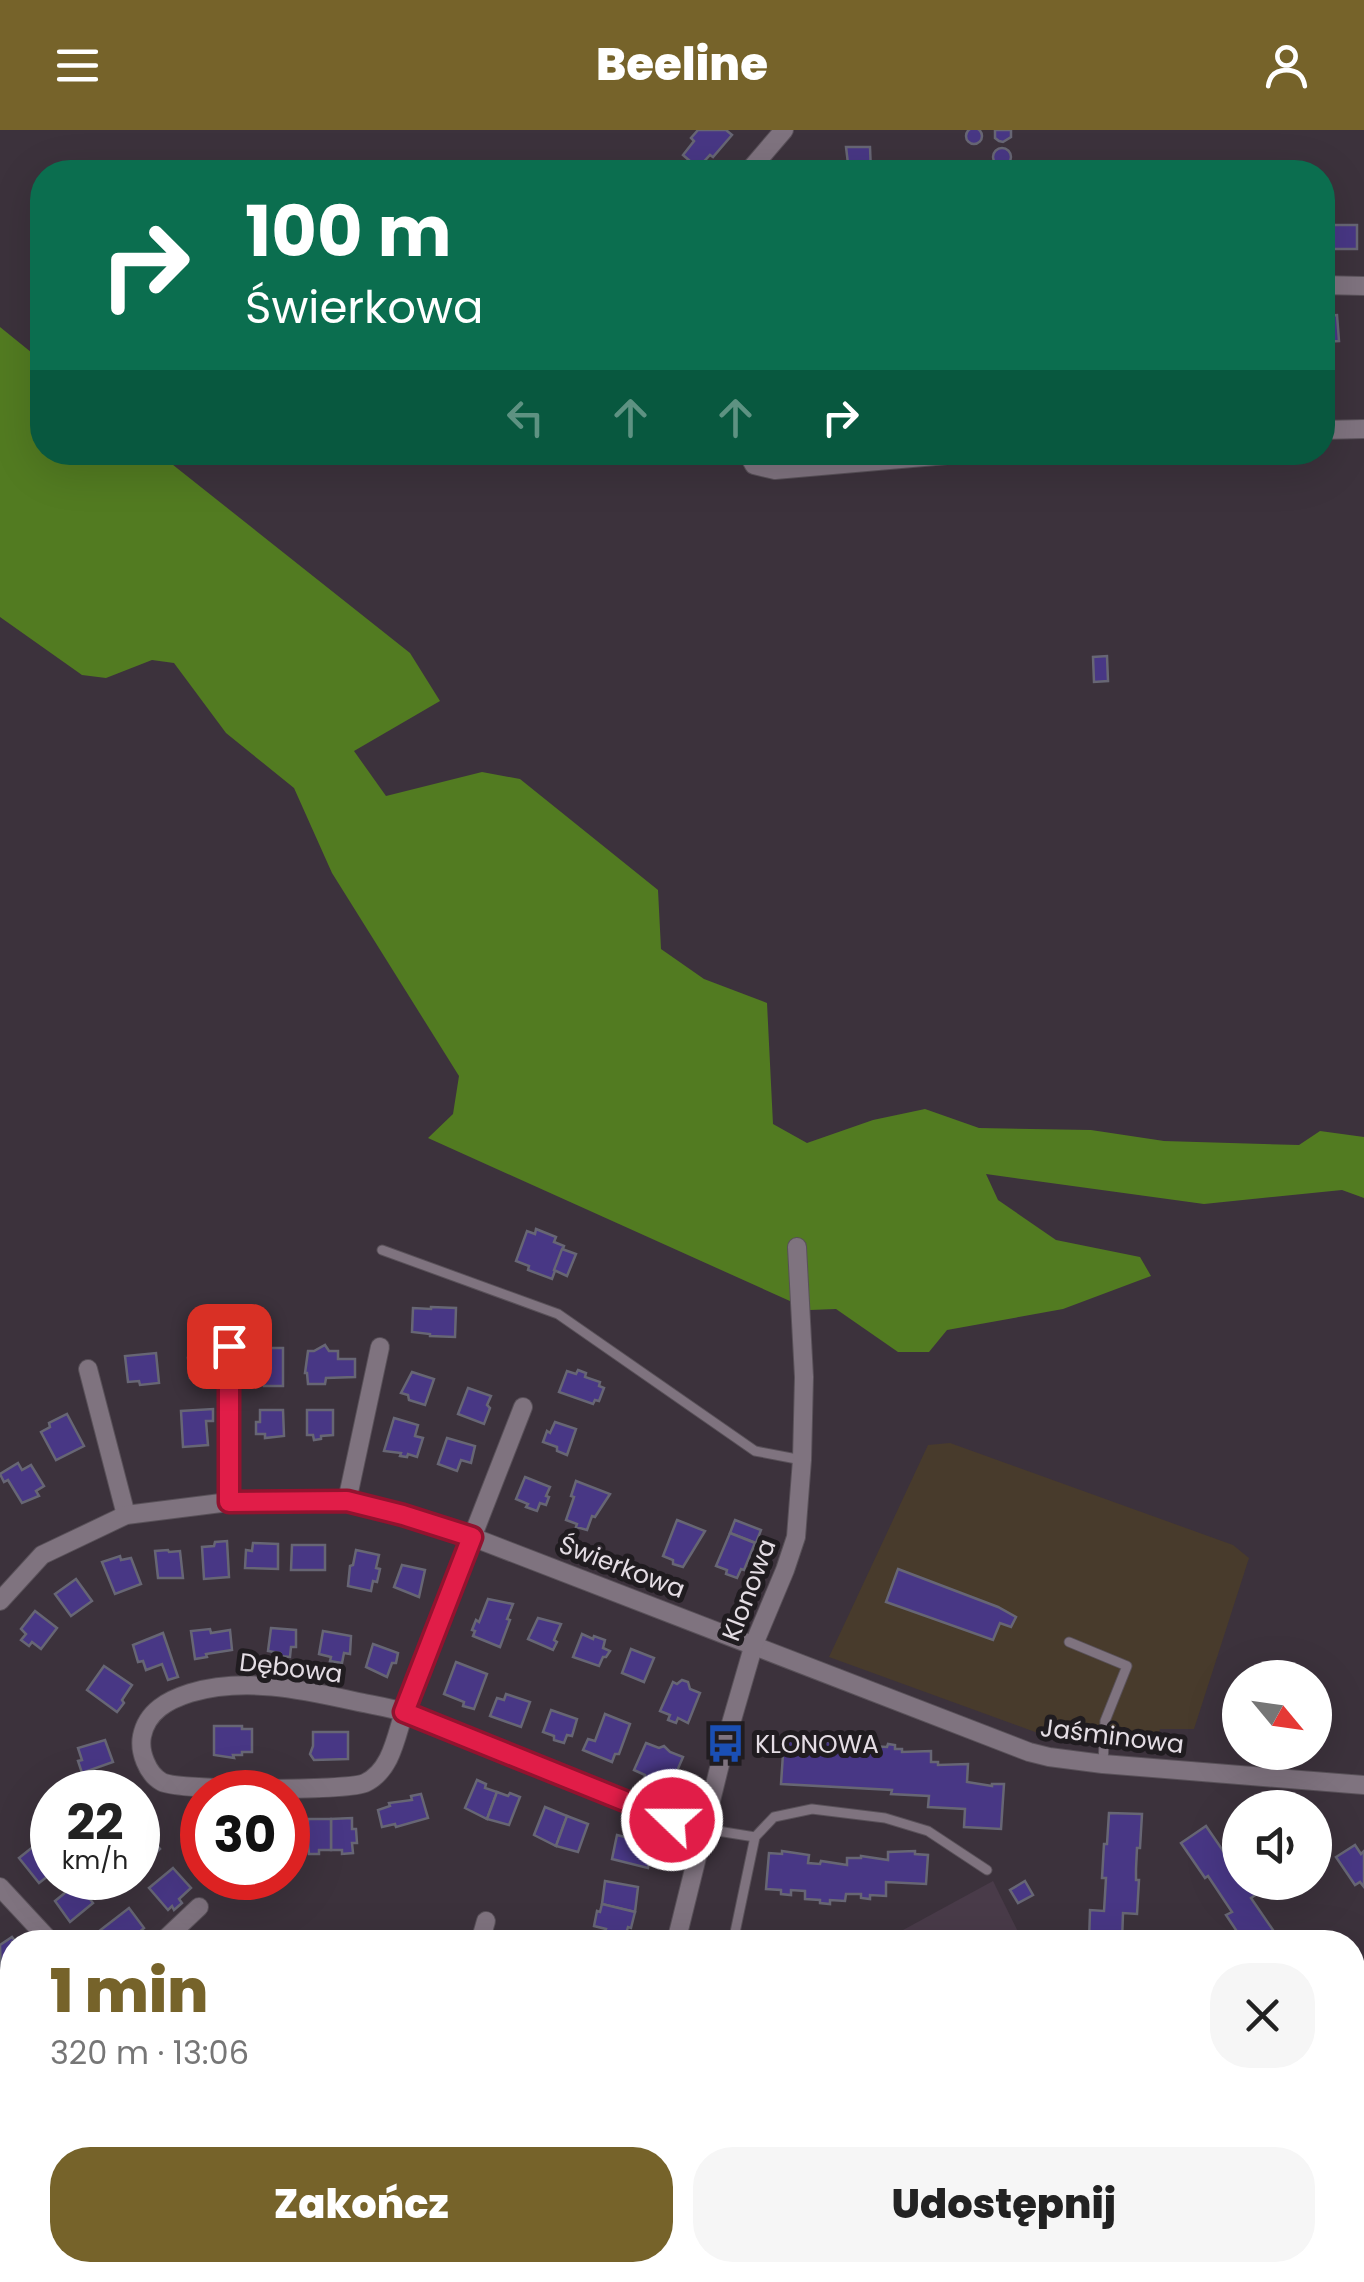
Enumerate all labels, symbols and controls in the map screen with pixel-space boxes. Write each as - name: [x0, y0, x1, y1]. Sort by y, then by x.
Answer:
- text: Beeline: [596, 33, 768, 96]
- icon: menu: [50, 38, 105, 93]
- icon: person: [1259, 38, 1314, 93]
- text: 100 m: [245, 182, 452, 281]
- icon: right: [80, 200, 210, 330]
- text: Świerkowa: [245, 276, 483, 339]
- icon: left: [498, 390, 553, 445]
- icon: ahead: [603, 390, 658, 445]
- icon: ahead: [708, 390, 763, 445]
- icon: right: [813, 390, 868, 445]
- pin: [187, 1304, 272, 1389]
- icon: arrive: [202, 1319, 257, 1374]
- street label: Świerkowa: [554, 1527, 690, 1607]
- street label: Klonowa: [714, 1534, 784, 1646]
- street label: Dębowa: [238, 1644, 344, 1692]
- north arrow: [1222, 1660, 1332, 1770]
- map controls: [1222, 1660, 1332, 1900]
- street label: Jaśminowa: [1038, 1710, 1186, 1762]
- bus stop icon: KLONOWA: [704, 1723, 746, 1765]
- place label: KLONOWA: [755, 1727, 879, 1762]
- position arrow: [620, 1768, 724, 1872]
- speed limit sign: 30: [180, 1770, 310, 1900]
- text: 22: [66, 1787, 124, 1858]
- button: sound: [1222, 1790, 1332, 1900]
- text: km/h: [62, 1843, 128, 1878]
- text: 1 min: [50, 1949, 208, 2033]
- button: close: [1210, 1963, 1315, 2068]
- text: 320 m · 13:06: [50, 2030, 249, 2075]
- button: Zakończ: [50, 2147, 673, 2262]
- button: Udostępnij: [693, 2147, 1315, 2262]

